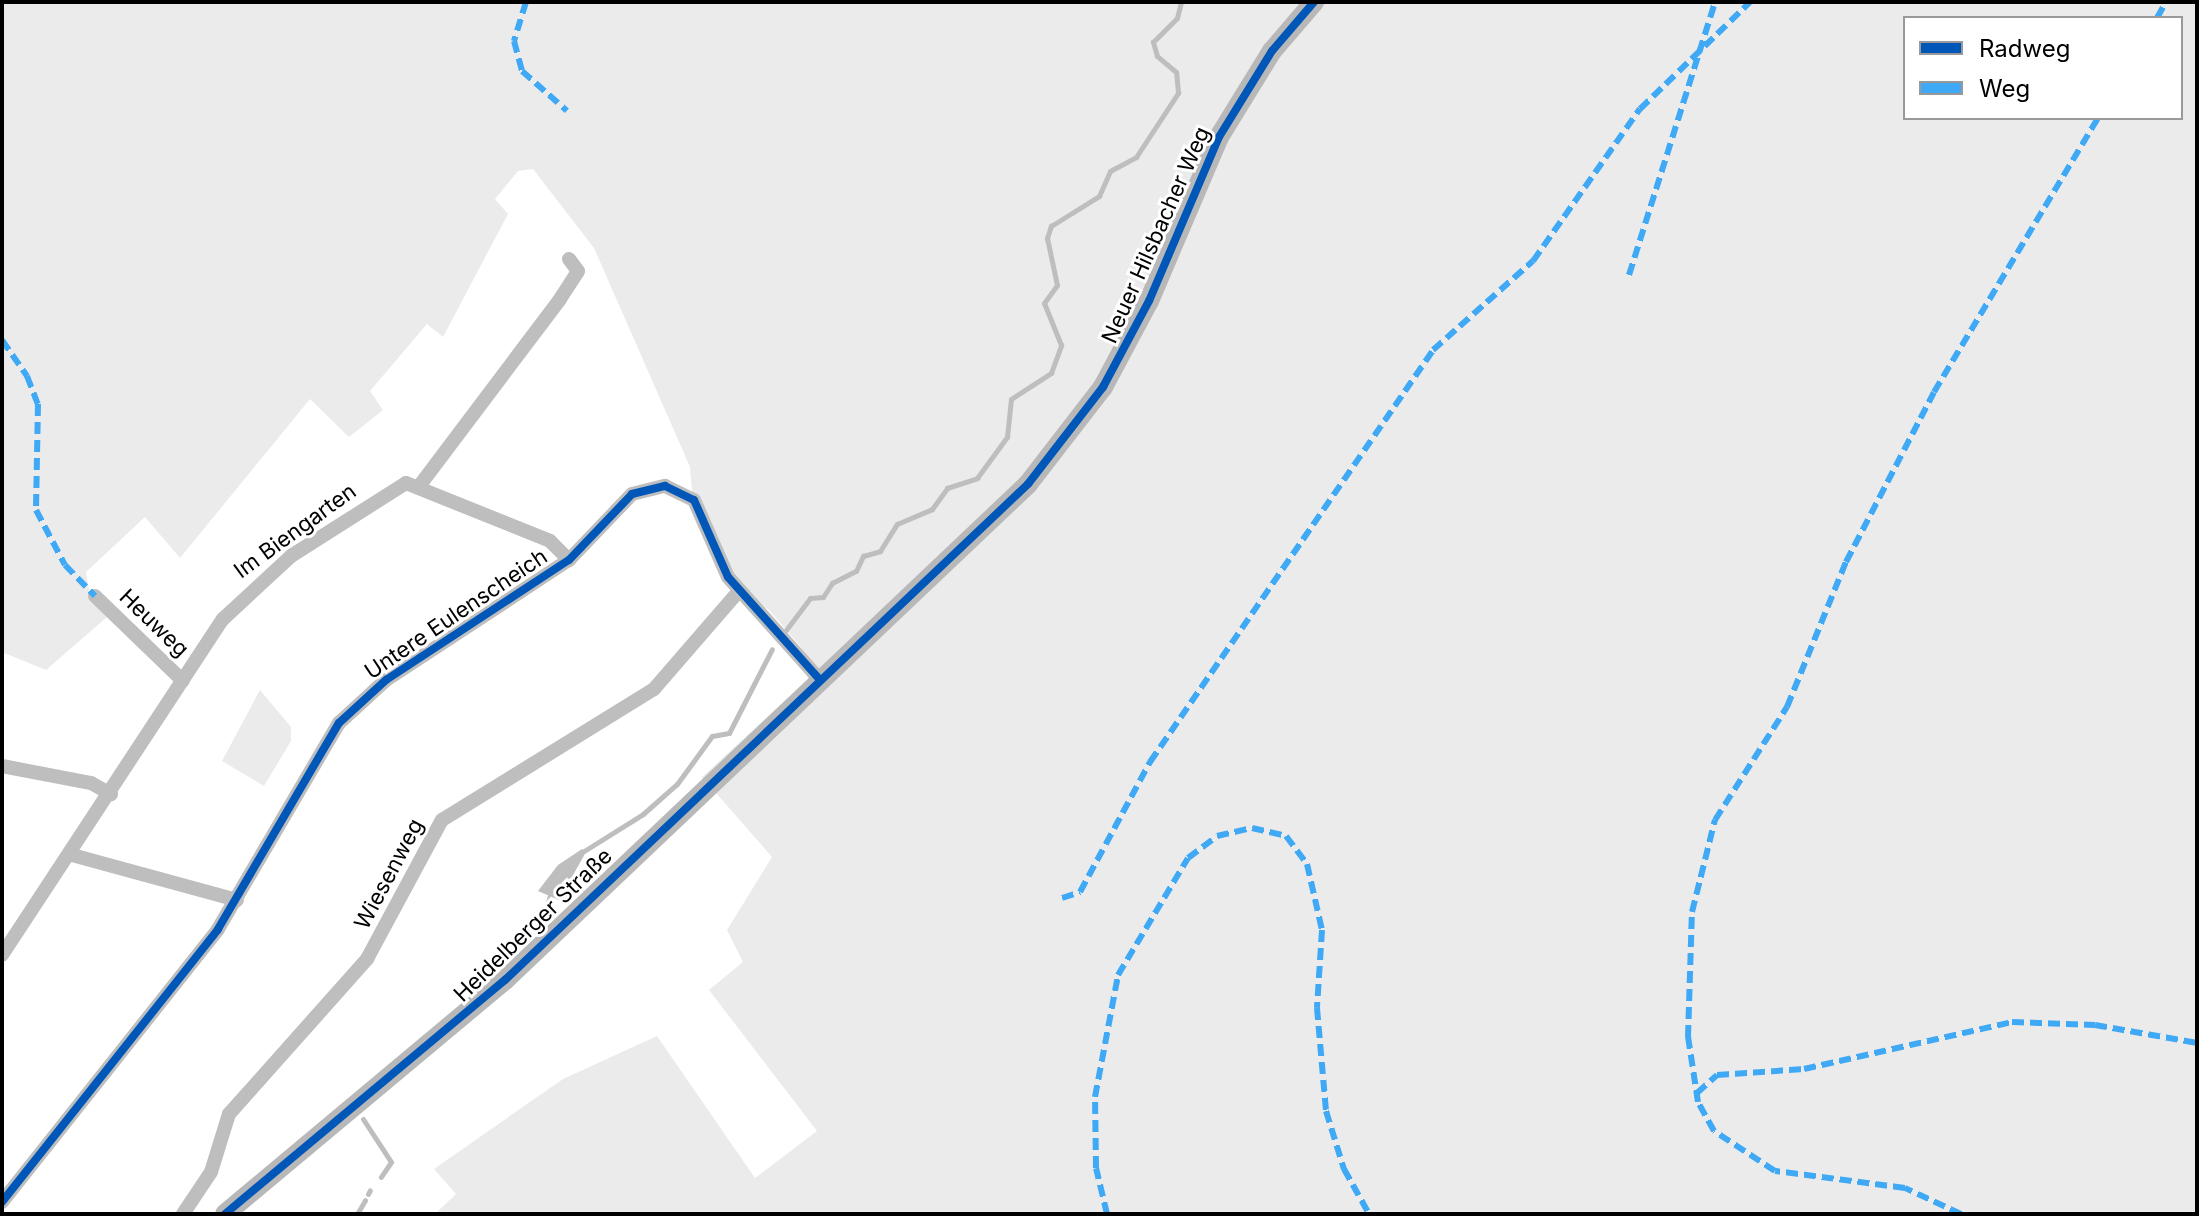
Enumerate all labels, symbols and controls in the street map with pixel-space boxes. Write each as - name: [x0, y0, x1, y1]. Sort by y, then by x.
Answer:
- legend: [1903, 16, 2183, 120]
- text: Radweg: [1979, 34, 2070, 63]
- text: Weg: [1979, 74, 2030, 103]
- street label: Neuer Hilsbacher Weg: [1096, 123, 1216, 347]
- street label: Im Biengarten: [229, 478, 361, 584]
- street label: Untere Eulenscheich: [360, 543, 552, 685]
- street label: Heuweg: [114, 584, 194, 662]
- street label: Wiesenweg: [349, 814, 429, 934]
- street label: Heidelberger Straße: [448, 843, 618, 1007]

